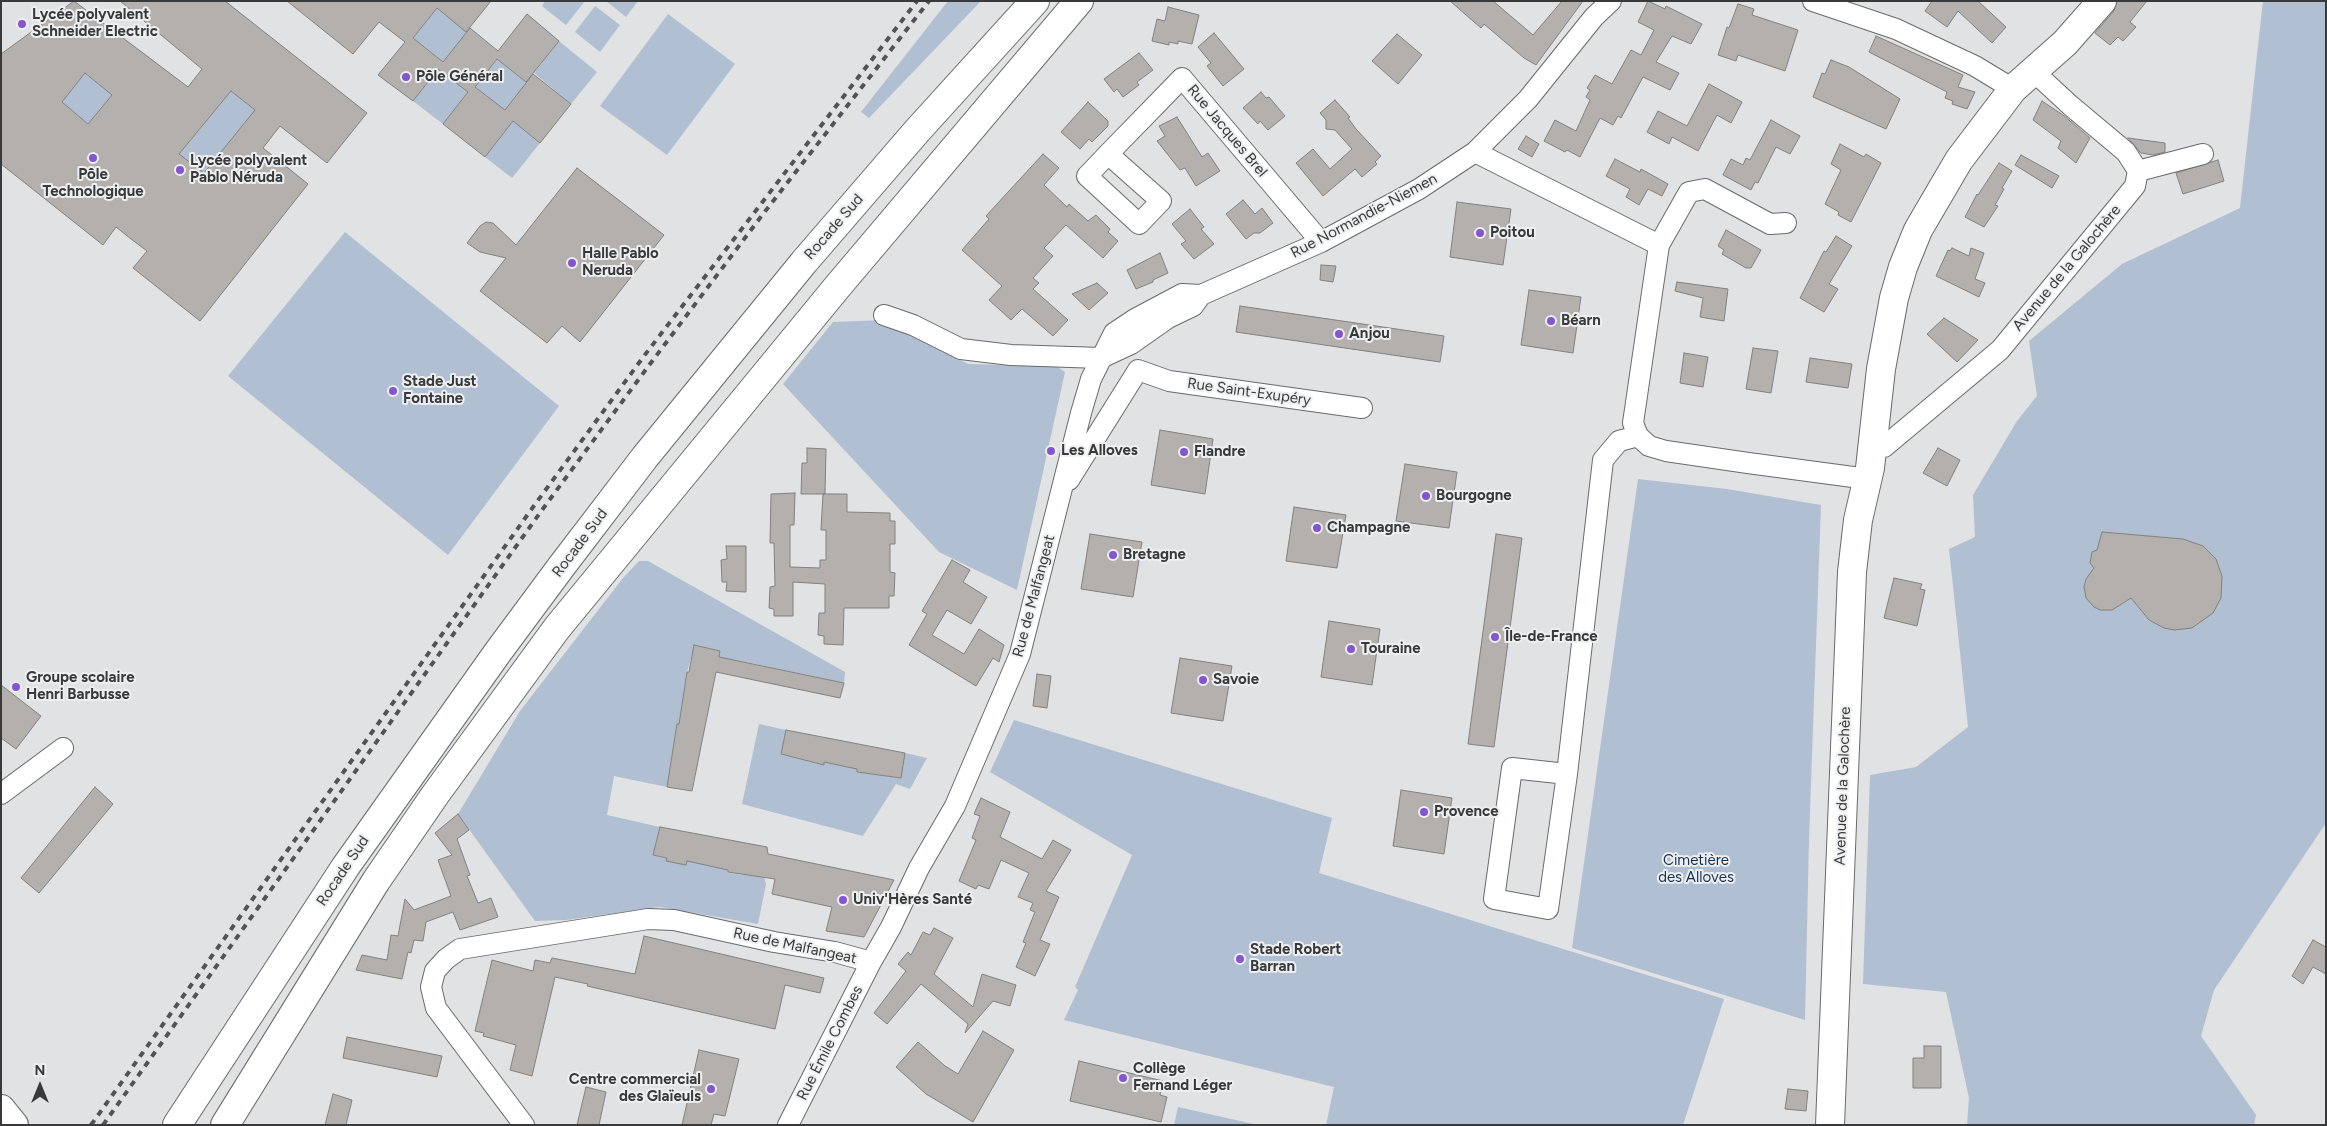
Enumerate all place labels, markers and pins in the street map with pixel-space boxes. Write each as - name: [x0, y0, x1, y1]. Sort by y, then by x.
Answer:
- place label: Lycée polyvalent Schneider Electric: [32, 6, 158, 41]
- marker: Lycée polyvalent Schneider Electric: [16, 18, 28, 30]
- place label: Pôle Général: [416, 68, 503, 86]
- marker: Pôle Général: [400, 71, 412, 83]
- marker: Pôle Technologique: [87, 152, 99, 164]
- place label: Lycée polyvalent Pablo Néruda: [190, 152, 307, 187]
- marker: Lycée polyvalent Pablo Néruda: [174, 164, 186, 176]
- place label: Pôle Technologique: [42, 166, 144, 201]
- place label: Poitou: [1490, 224, 1535, 242]
- marker: Poitou: [1474, 227, 1486, 239]
- place label: Halle Pablo Neruda: [582, 245, 659, 280]
- marker: Halle Pablo Neruda: [566, 257, 578, 269]
- place label: Béarn: [1561, 312, 1601, 330]
- marker: Béarn: [1545, 315, 1557, 327]
- place label: Anjou: [1349, 325, 1390, 343]
- marker: Anjou: [1333, 328, 1345, 340]
- place label: Stade Just Fontaine: [403, 373, 477, 408]
- marker: Stade Just Fontaine: [387, 385, 399, 397]
- place label: Les Alloves: [1061, 442, 1138, 460]
- place label: Flandre: [1194, 443, 1245, 461]
- marker: Les Alloves: [1045, 445, 1057, 457]
- marker: Flandre: [1178, 446, 1190, 458]
- place label: Bourgogne: [1436, 487, 1512, 505]
- marker: Bourgogne: [1420, 490, 1432, 502]
- place label: Champagne: [1327, 519, 1410, 537]
- marker: Champagne: [1311, 522, 1323, 534]
- place label: Bretagne: [1123, 546, 1186, 564]
- marker: Bretagne: [1107, 549, 1119, 561]
- place label: Île-de-France: [1505, 628, 1598, 646]
- marker: Île-de-France: [1489, 631, 1501, 643]
- place label: Touraine: [1361, 640, 1420, 658]
- marker: Touraine: [1345, 643, 1357, 655]
- place label: Groupe scolaire Henri Barbusse: [26, 669, 134, 704]
- place label: Savoie: [1213, 671, 1259, 689]
- marker: Savoie: [1197, 674, 1209, 686]
- marker: Groupe scolaire Henri Barbusse: [10, 681, 22, 693]
- place label: Provence: [1434, 803, 1499, 821]
- marker: Provence: [1418, 806, 1430, 818]
- place label: Univ'Hères Santé: [853, 891, 972, 909]
- marker: Univ'Hères Santé: [837, 894, 849, 906]
- place label: Stade Robert Barran: [1250, 941, 1341, 976]
- marker: Stade Robert Barran: [1234, 953, 1246, 965]
- place label: Collège Fernand Léger: [1133, 1060, 1232, 1095]
- place label: Centre commercial des Glaïeuls: [569, 1071, 701, 1106]
- marker: Collège Fernand Léger: [1117, 1072, 1129, 1084]
- marker: Centre commercial des Glaïeuls: [705, 1083, 717, 1095]

